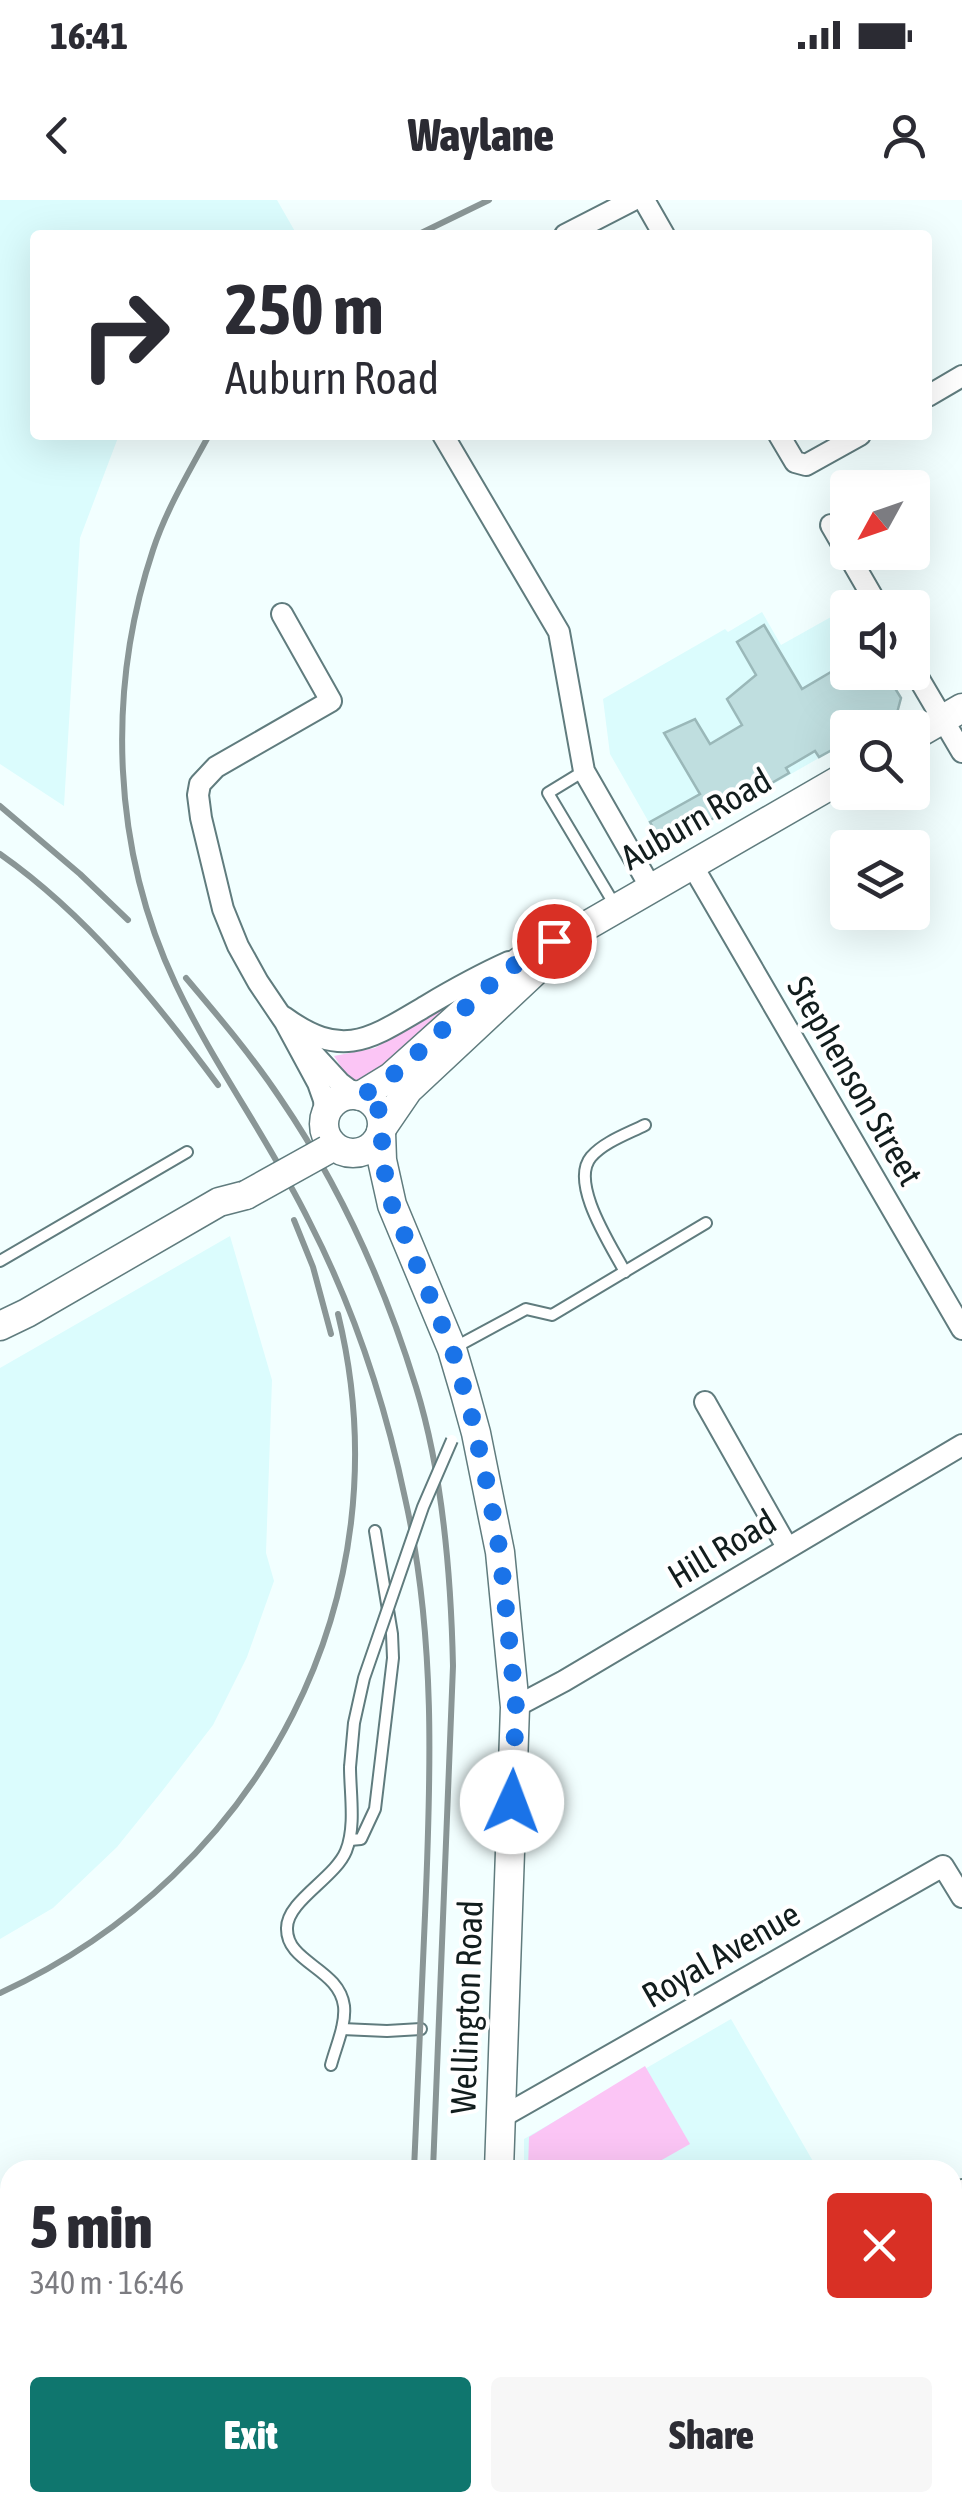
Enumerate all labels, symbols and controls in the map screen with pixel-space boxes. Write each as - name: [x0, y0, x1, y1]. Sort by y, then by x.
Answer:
- text: 16:41: [50, 14, 128, 57]
- icon: back: [30, 108, 85, 163]
- icon: person: [877, 108, 932, 163]
- text: Waylane: [408, 109, 554, 161]
- text: 250 m: [225, 269, 384, 349]
- icon: right: [60, 270, 190, 400]
- text: Auburn Road: [225, 352, 439, 404]
- north arrow: [830, 470, 930, 570]
- map controls: [830, 470, 930, 930]
- button: sound: [830, 590, 930, 690]
- button: search: [830, 710, 930, 810]
- street label: Auburn Road: [613, 759, 778, 877]
- button: layers: [830, 830, 930, 930]
- pin: [512, 899, 597, 984]
- icon: arrive: [527, 914, 582, 969]
- street label: Stephenson Street: [780, 969, 932, 1192]
- street label: Hill Road: [660, 1500, 783, 1596]
- position arrow: [460, 1750, 564, 1854]
- street label: Royal Avenue: [635, 1893, 806, 2015]
- street label: Wellington Road: [442, 1900, 490, 2114]
- text: 5 min: [30, 2192, 153, 2261]
- button: close: [827, 2193, 932, 2298]
- text: 340 m · 16:46: [30, 2264, 184, 2301]
- button: Exit: [30, 2377, 471, 2492]
- button: Share: [491, 2377, 932, 2492]

